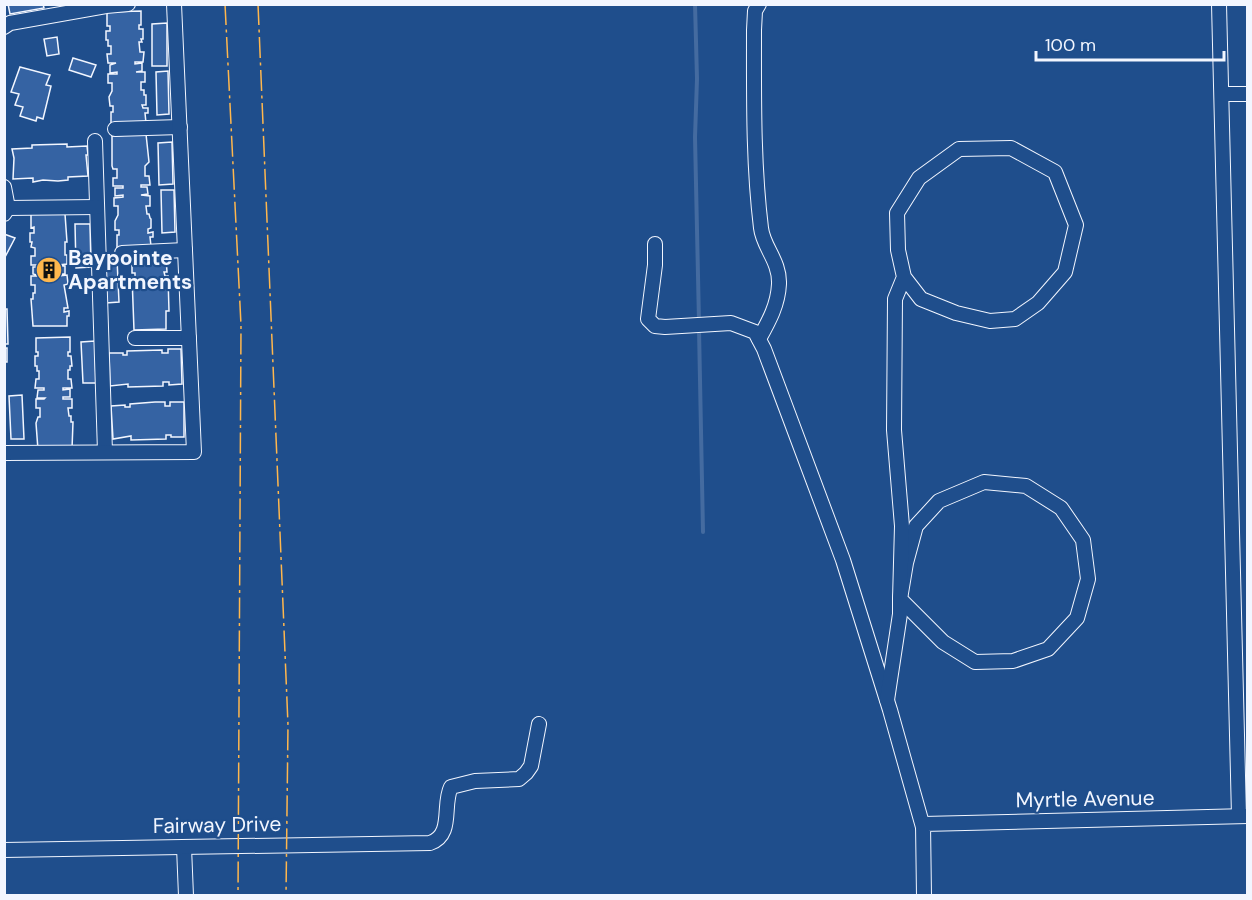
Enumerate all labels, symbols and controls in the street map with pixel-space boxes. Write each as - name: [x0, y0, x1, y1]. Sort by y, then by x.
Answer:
- scale bar: [1036, 24, 1224, 62]
- text: 100 m: [1045, 33, 1096, 57]
- place label: Baypointe Apartments: [68, 244, 192, 296]
- building icon: Baypointe Apartments: [34, 255, 64, 285]
- street label: Myrtle Avenue: [1015, 784, 1155, 814]
- street label: Fairway Drive: [153, 810, 282, 840]

